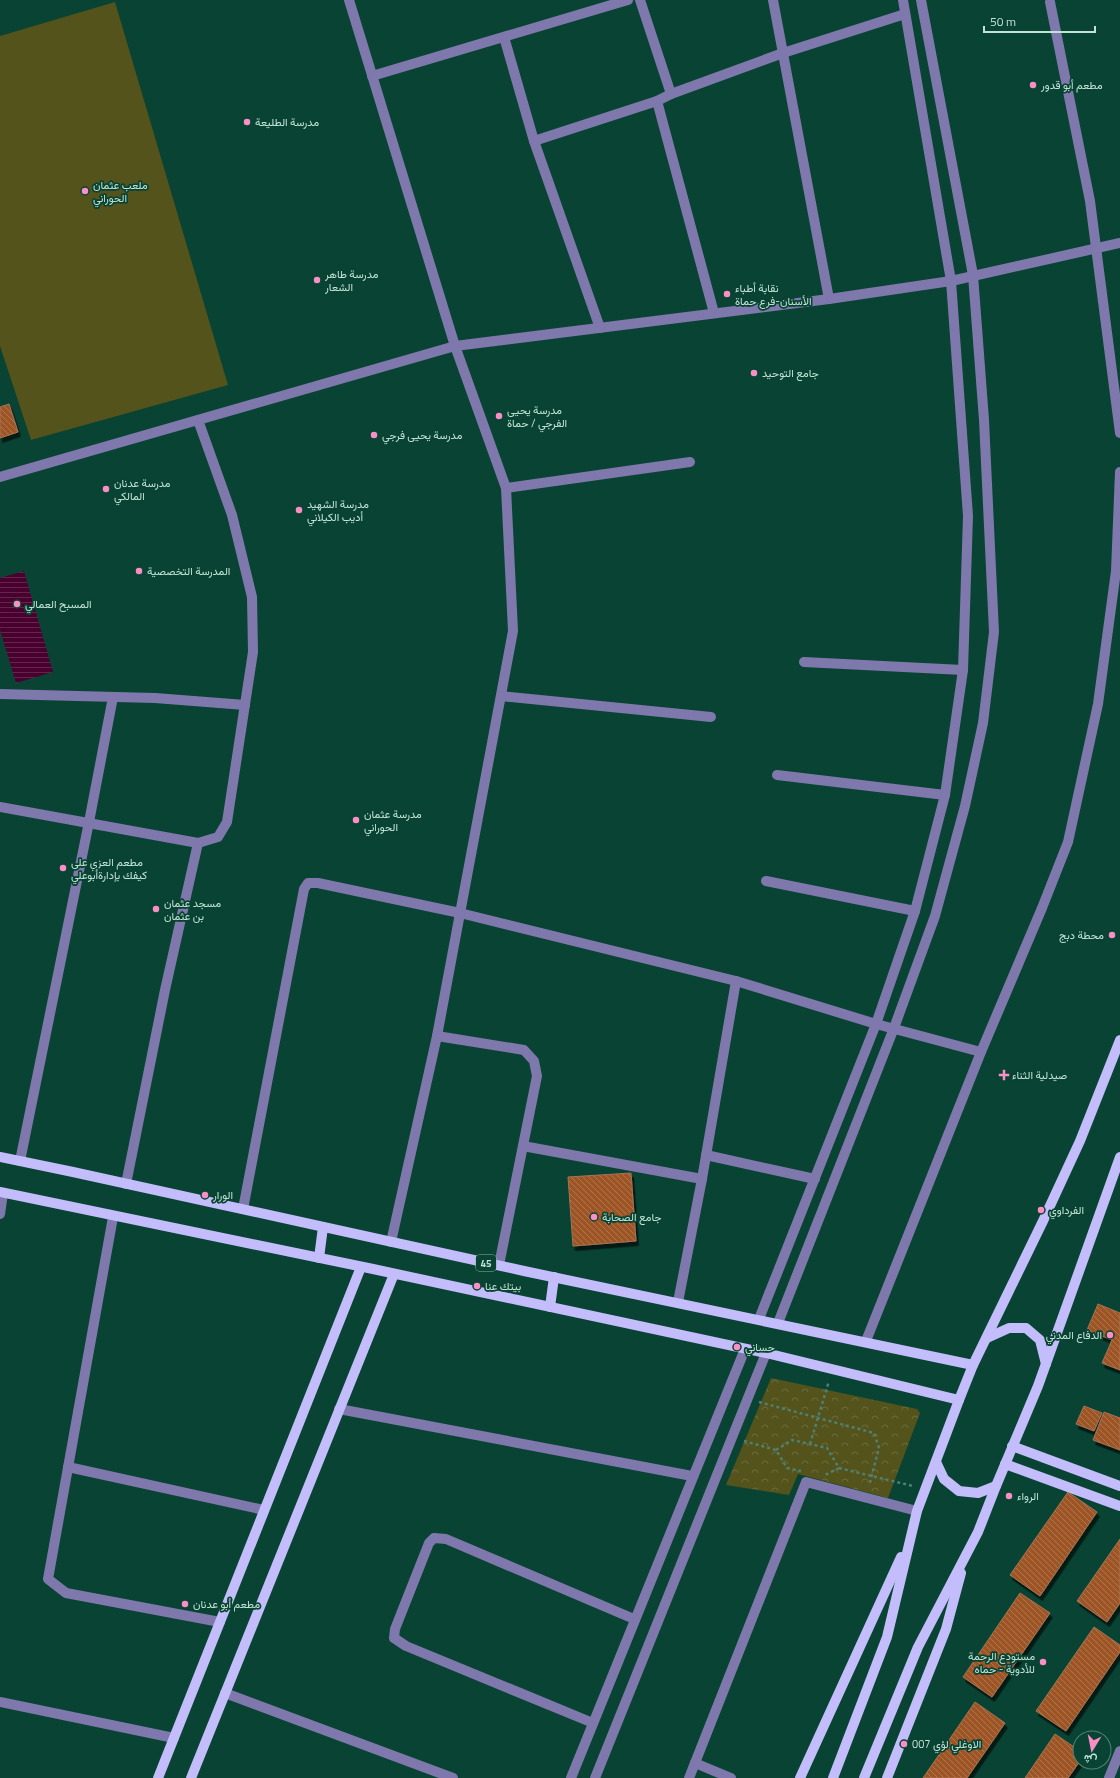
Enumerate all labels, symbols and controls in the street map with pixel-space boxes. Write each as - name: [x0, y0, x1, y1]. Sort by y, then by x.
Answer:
- scale bar: [984, 8, 1095, 34]
- text: 50 m: [990, 12, 1016, 31]
- place label: مطعم أبو قدور: [1040, 77, 1103, 93]
- marker: مطعم أبو قدور: [1028, 80, 1038, 90]
- place label: مدرسة الطليعة: [255, 114, 319, 130]
- marker: مدرسة الطليعة: [242, 117, 252, 127]
- place label: ملعب عثمان الحوراني: [93, 177, 148, 208]
- marker: ملعب عثمان الحوراني: [80, 186, 90, 196]
- place label: مدرسة طاهر الشعار: [324, 266, 378, 295]
- marker: مدرسة طاهر الشعار: [312, 275, 322, 285]
- place label: نقابة أطباء الأسنان-فرع حماة: [735, 280, 812, 309]
- marker: نقابة أطباء الأسنان-فرع حماة: [722, 289, 732, 299]
- place label: جامع التوحيد: [762, 365, 819, 381]
- marker: جامع التوحيد: [749, 368, 759, 378]
- place label: مدرسة يحيى الفرجي / حماة: [507, 402, 567, 433]
- marker: مدرسة يحيى الفرجي / حماة: [494, 411, 504, 421]
- place label: مدرسة يحيى فرجي: [382, 427, 462, 445]
- marker: مدرسة يحيى فرجي: [369, 430, 379, 440]
- place label: مدرسة عدنان المالكي: [114, 475, 171, 506]
- marker: مدرسة عدنان المالكي: [101, 484, 111, 494]
- place label: مدرسة الشهيد أديب الكيلاني: [307, 496, 369, 527]
- marker: مدرسة الشهيد أديب الكيلاني: [294, 505, 304, 515]
- place label: المدرسة التخصصية: [147, 563, 230, 579]
- marker: المدرسة التخصصية: [134, 566, 144, 576]
- place label: المسبح العمالي: [25, 596, 92, 614]
- marker: المسبح العمالي: [12, 599, 22, 609]
- place label: مدرسة عثمان الحوراني: [364, 806, 422, 837]
- marker: مدرسة عثمان الحوراني: [351, 815, 361, 825]
- place label: مطعم العزي على كيفك بإدارةأبوعلي: [71, 854, 147, 885]
- marker: مطعم العزي على كيفك بإدارةأبوعلي: [58, 863, 68, 873]
- place label: مسجد عثمان بن عثمان: [164, 895, 221, 924]
- marker: مسجد عثمان بن عثمان: [151, 904, 161, 914]
- place label: محطة دبج: [1059, 927, 1104, 943]
- marker: محطة دبج: [1107, 930, 1117, 940]
- place label: صيدلية الثناء: [1012, 1067, 1067, 1083]
- marker: صيدلية الثناء: [999, 1070, 1009, 1080]
- place label: الورار: [212, 1187, 233, 1203]
- marker: الورار: [200, 1190, 210, 1200]
- place label: الفرداوي: [1049, 1202, 1084, 1220]
- marker: الفرداوي: [1036, 1205, 1046, 1215]
- place label: جامع الصحابة: [602, 1209, 662, 1225]
- marker: جامع الصحابة: [589, 1212, 599, 1222]
- road number: 45: [476, 1255, 496, 1271]
- place label: بيتك عنا: [485, 1278, 521, 1294]
- marker: بيتك عنا: [472, 1281, 482, 1291]
- place label: الدفاع المدني: [1046, 1327, 1102, 1345]
- marker: الدفاع المدني: [1105, 1330, 1115, 1340]
- place label: حساني: [745, 1339, 775, 1357]
- marker: حساني: [732, 1342, 742, 1352]
- place label: الرواء: [1017, 1488, 1039, 1504]
- marker: الرواء: [1004, 1491, 1014, 1501]
- place label: مطعم أبو عدنان: [193, 1596, 260, 1612]
- marker: مطعم أبو عدنان: [180, 1599, 190, 1609]
- place label: مستودع الرحمة للأدوية - حماه: [968, 1648, 1035, 1677]
- marker: مستودع الرحمة للأدوية - حماه: [1038, 1657, 1048, 1667]
- north arrow: [1072, 1730, 1112, 1770]
- place label: الاوغلي لؤي 007: [912, 1736, 981, 1754]
- marker: الاوغلي لؤي 007: [899, 1739, 909, 1749]
- text: ش: [1082, 1751, 1098, 1769]

